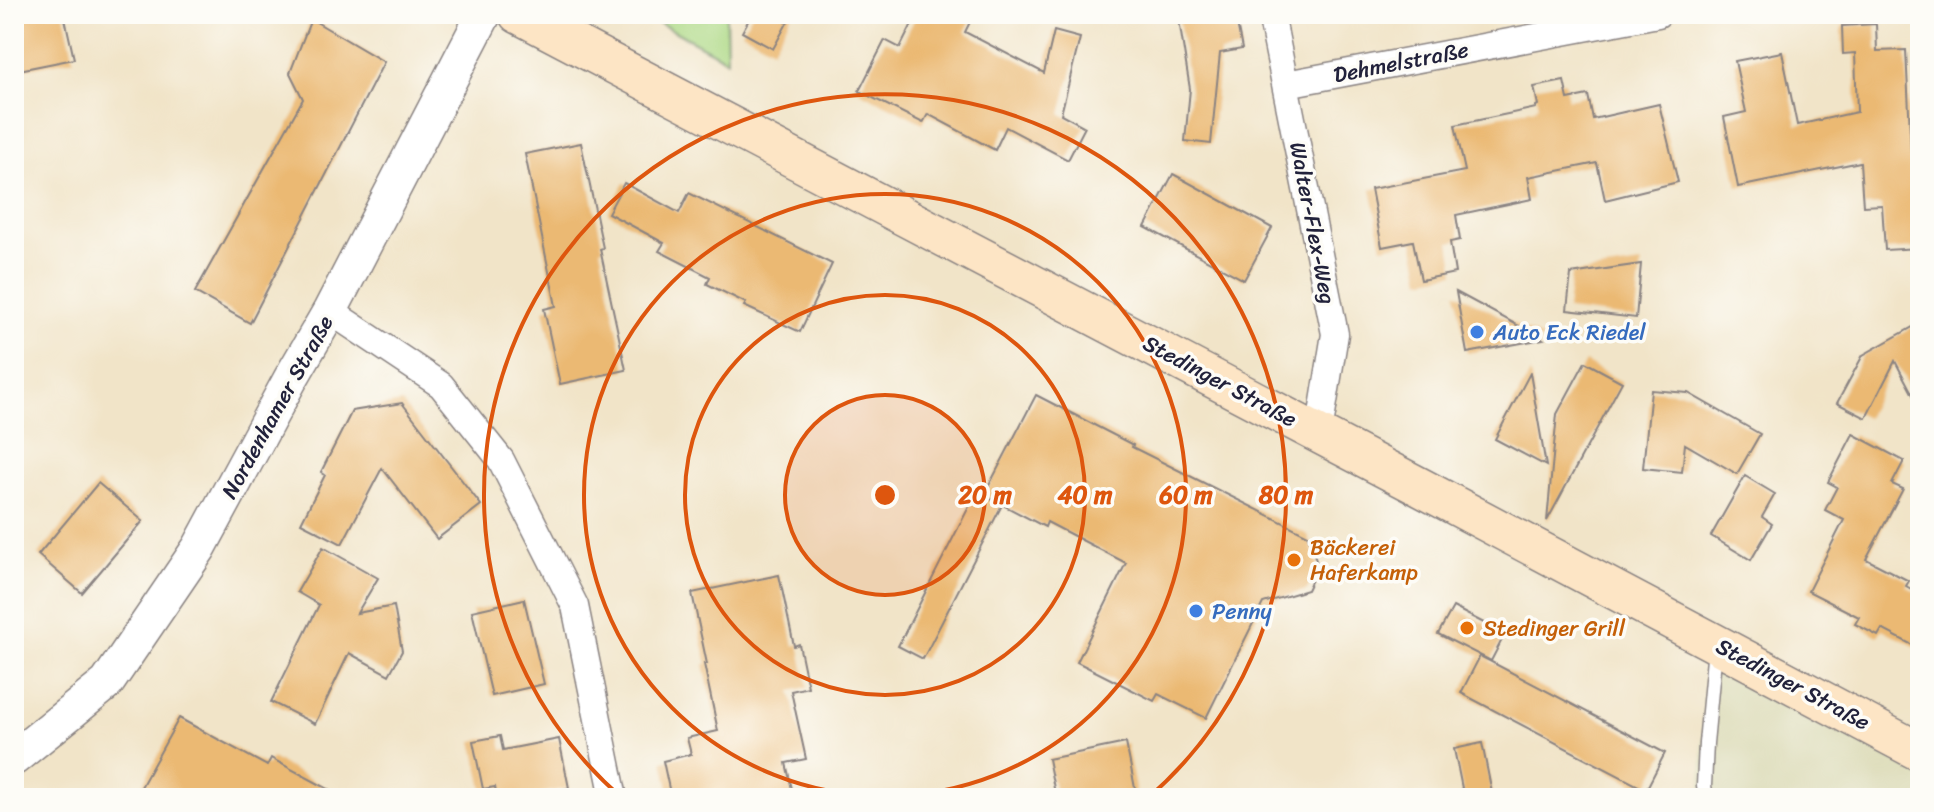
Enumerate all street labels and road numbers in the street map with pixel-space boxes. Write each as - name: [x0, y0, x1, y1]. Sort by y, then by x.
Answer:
- street label: Dehmelstraße: [1330, 30, 1472, 94]
- street label: Walter-Flex-Weg: [1278, 139, 1348, 307]
- street label: Nordenhamer Straße: [210, 308, 344, 506]
- street label: Stedinger Straße: [1136, 324, 1304, 438]
- street label: Stedinger Straße: [1709, 627, 1877, 741]

